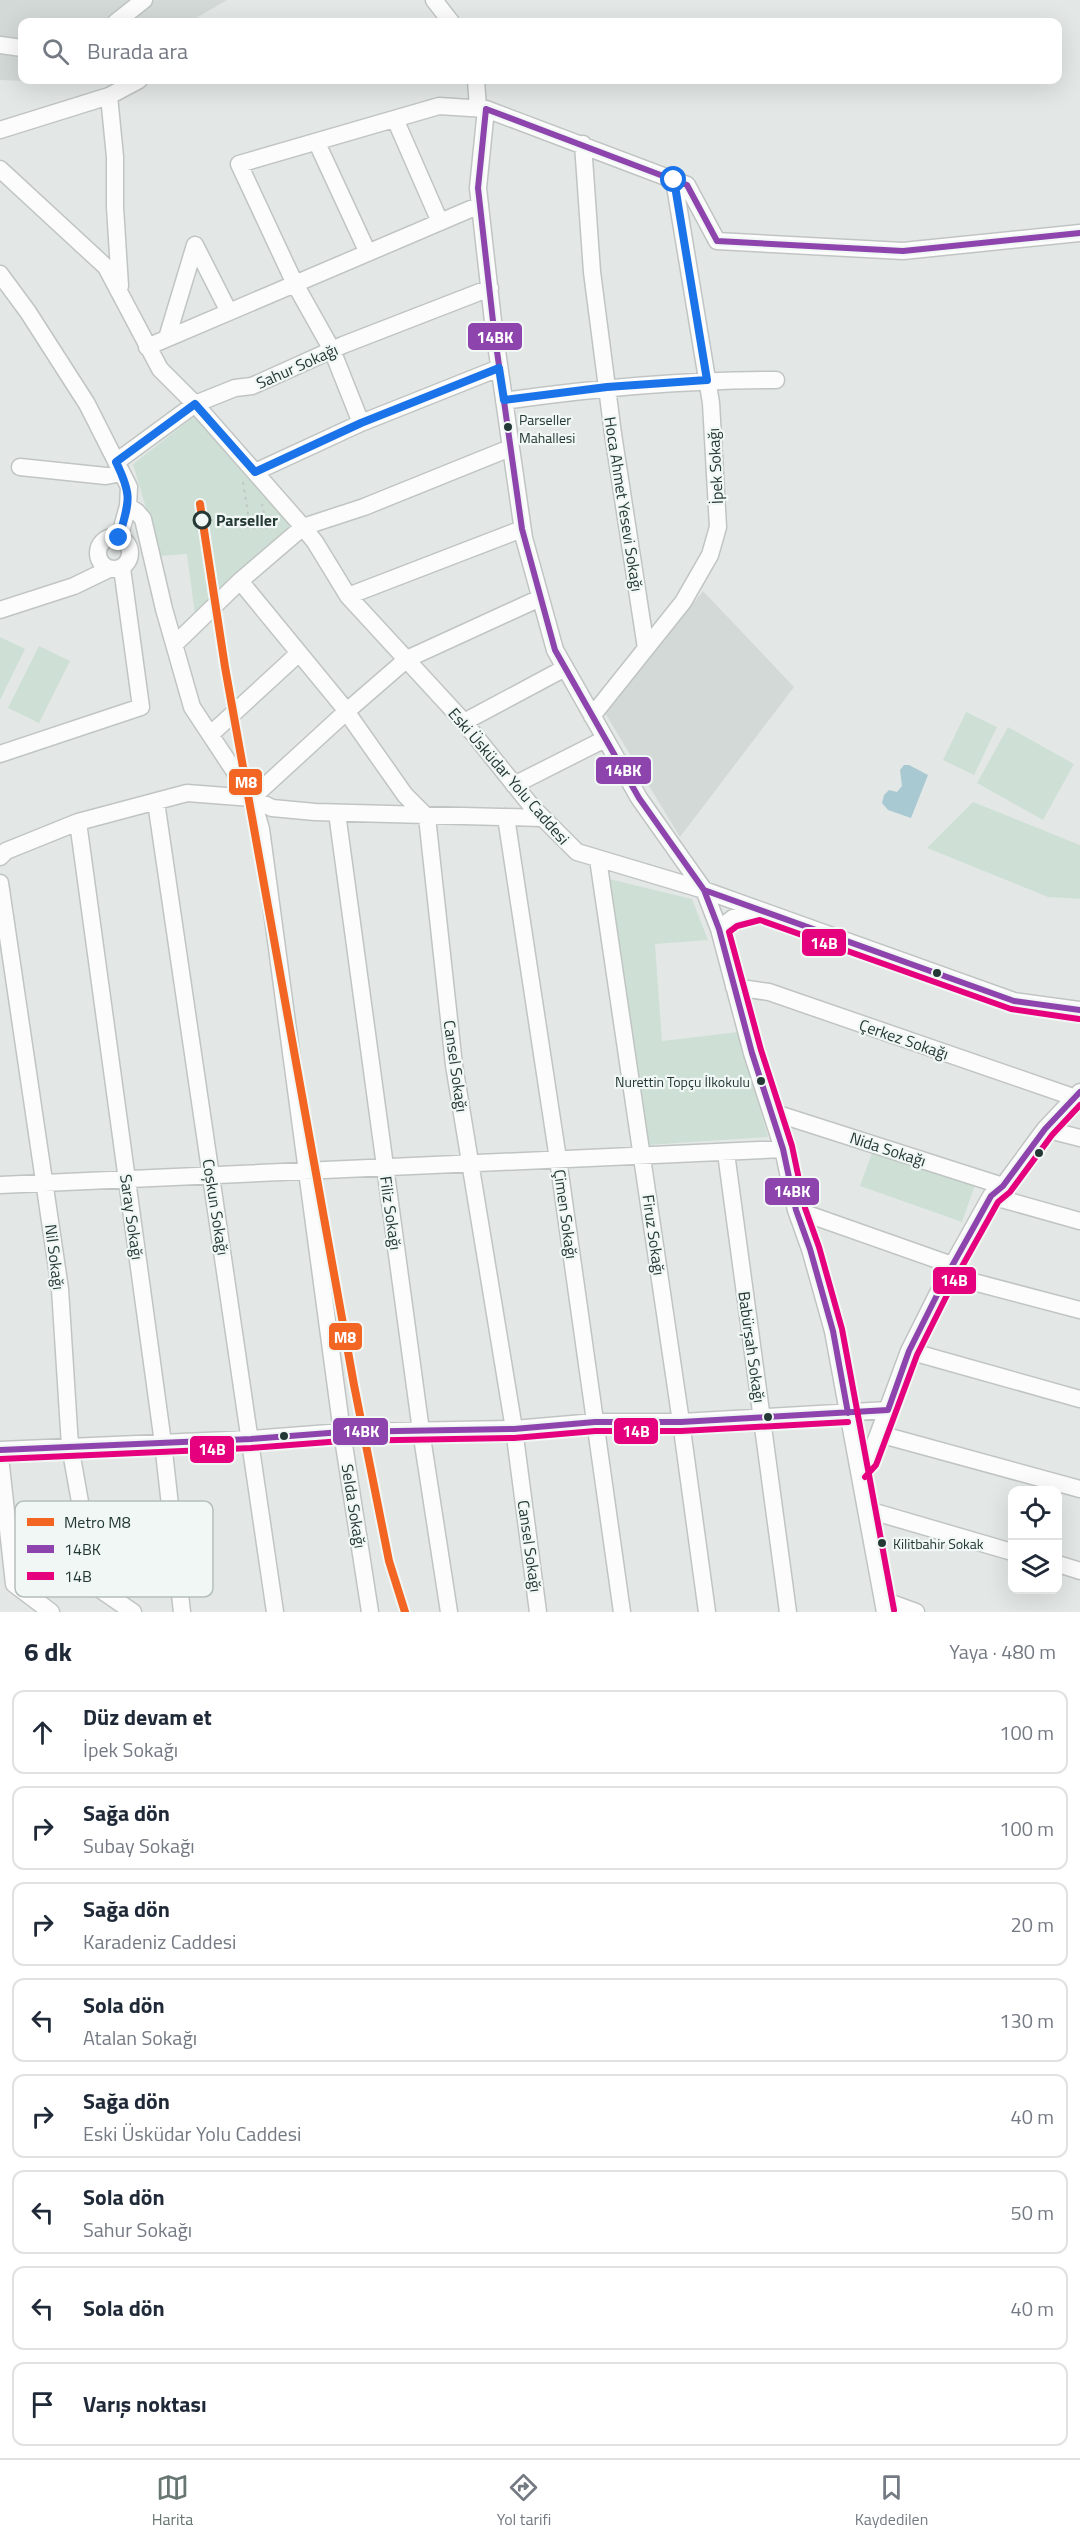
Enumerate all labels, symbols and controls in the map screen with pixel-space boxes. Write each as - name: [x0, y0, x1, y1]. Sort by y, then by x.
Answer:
- search box: [18, 18, 1062, 84]
- text: Burada ara: [87, 34, 188, 68]
- icon: search: [39, 35, 72, 68]
- route start: [660, 166, 686, 192]
- line badge: 14BK: [467, 322, 523, 351]
- text: 14BK: [476, 325, 514, 349]
- street label: Sahur Sokağı: [252, 337, 342, 395]
- place label: Parseller Mahallesi: [519, 409, 575, 448]
- street label: Hoca Ahmet Yesevi Sokağı: [598, 415, 650, 593]
- marker: Parseller Mahallesi: [502, 421, 514, 433]
- street label: İpek Sokağı: [701, 427, 729, 505]
- place label: Parseller: [216, 508, 278, 532]
- marker: Parseller: [193, 511, 211, 529]
- route end: [105, 524, 131, 550]
- street label: Eski Üsküdar Yolu Caddesi: [443, 702, 575, 850]
- line badge: 14BK: [595, 756, 652, 785]
- text: 14BK: [604, 758, 642, 782]
- line badge: M8: [228, 768, 263, 796]
- text: M8: [235, 770, 257, 794]
- line badge: 14B: [801, 928, 847, 957]
- text: 14B: [810, 931, 838, 955]
- unlabelled marker: [931, 967, 943, 979]
- street label: Çerkez Sokağı: [856, 1013, 952, 1065]
- street label: Cansel Sokağı: [438, 1019, 474, 1113]
- place label: Nurettin Topçu İlkokulu: [615, 1071, 750, 1092]
- marker: Nurettin Topçu İlkokulu: [755, 1075, 767, 1087]
- street label: Nida Sokağı: [847, 1125, 929, 1173]
- unlabelled marker: [1033, 1147, 1045, 1159]
- street label: Coşkun Sokağı: [197, 1157, 235, 1257]
- street label: Çimen Sokağı: [548, 1168, 584, 1260]
- street label: Saray Sokağı: [114, 1173, 150, 1261]
- street label: Filiz Sokağı: [374, 1174, 408, 1252]
- line badge: 14BK: [764, 1177, 820, 1206]
- text: 14BK: [773, 1179, 811, 1203]
- street label: Firuz Sokağı: [636, 1193, 672, 1277]
- street label: Nil Sokağı: [39, 1223, 71, 1291]
- line badge: 14B: [932, 1266, 977, 1295]
- text: 14B: [940, 1268, 968, 1292]
- street label: Babürşah Sokağı: [732, 1290, 772, 1404]
- line badge: M8: [328, 1322, 363, 1351]
- text: M8: [334, 1325, 356, 1349]
- unlabelled marker: [762, 1411, 774, 1423]
- line badge: 14BK: [332, 1417, 389, 1446]
- line badge: 14B: [613, 1417, 659, 1445]
- text: 14BK: [342, 1419, 380, 1443]
- text: 14B: [622, 1419, 650, 1443]
- unlabelled marker: [278, 1430, 290, 1442]
- line badge: 14B: [189, 1435, 235, 1464]
- text: 14B: [198, 1437, 226, 1461]
- street label: Selda Sokağı: [336, 1462, 372, 1550]
- map controls: [1008, 1486, 1062, 1594]
- button: locate: [1008, 1486, 1062, 1540]
- street label: Cansel Sokağı: [512, 1499, 548, 1593]
- legend: [15, 1501, 213, 1597]
- text: Metro M8: [64, 1510, 131, 1534]
- place label: Kilitbahir Sokak: [893, 1533, 984, 1554]
- text: 14BK: [64, 1537, 101, 1561]
- marker: Kilitbahir Sokak: [876, 1537, 888, 1549]
- button: layers: [1008, 1540, 1062, 1594]
- text: 14B: [64, 1564, 92, 1588]
- text: 6 dk: [24, 1632, 72, 1671]
- text: Yaya · 480 m: [949, 1636, 1056, 1667]
- text: Düz devam et: [83, 1700, 212, 1734]
- icon: ahead: [26, 1716, 59, 1749]
- text: 100 m: [999, 1717, 1054, 1748]
- text: İpek Sokağı: [83, 1734, 178, 1765]
- text: Sağa dön: [83, 1796, 170, 1830]
- icon: right: [26, 1812, 59, 1845]
- text: 100 m: [999, 1813, 1054, 1844]
- text: Subay Sokağı: [83, 1830, 195, 1861]
- text: Sağa dön: [83, 1892, 170, 1926]
- icon: right: [26, 1908, 59, 1941]
- text: 20 m: [1010, 1909, 1054, 1940]
- text: Karadeniz Caddesi: [83, 1926, 236, 1957]
- text: Sola dön: [83, 1988, 165, 2022]
- icon: left: [26, 2004, 59, 2037]
- text: 130 m: [999, 2005, 1054, 2036]
- text: Atalan Sokağı: [83, 2022, 197, 2053]
- text: Sağa dön: [83, 2084, 170, 2118]
- icon: right: [26, 2100, 59, 2133]
- text: 40 m: [1010, 2101, 1054, 2132]
- text: Eski Üsküdar Yolu Caddesi: [83, 2118, 301, 2149]
- text: Sola dön: [83, 2180, 165, 2214]
- icon: left: [26, 2196, 59, 2229]
- text: 50 m: [1010, 2197, 1054, 2228]
- text: Sahur Sokağı: [83, 2214, 192, 2245]
- text: Sola dön: [83, 2291, 165, 2325]
- icon: left: [26, 2292, 59, 2325]
- text: 40 m: [1010, 2293, 1054, 2324]
- text: Varış noktası: [83, 2387, 207, 2421]
- icon: arrive: [26, 2388, 59, 2421]
- tab: Harita: [152, 2471, 193, 2531]
- tab: Yol tarifi: [497, 2471, 551, 2531]
- tab: Kaydedilen: [855, 2471, 928, 2531]

